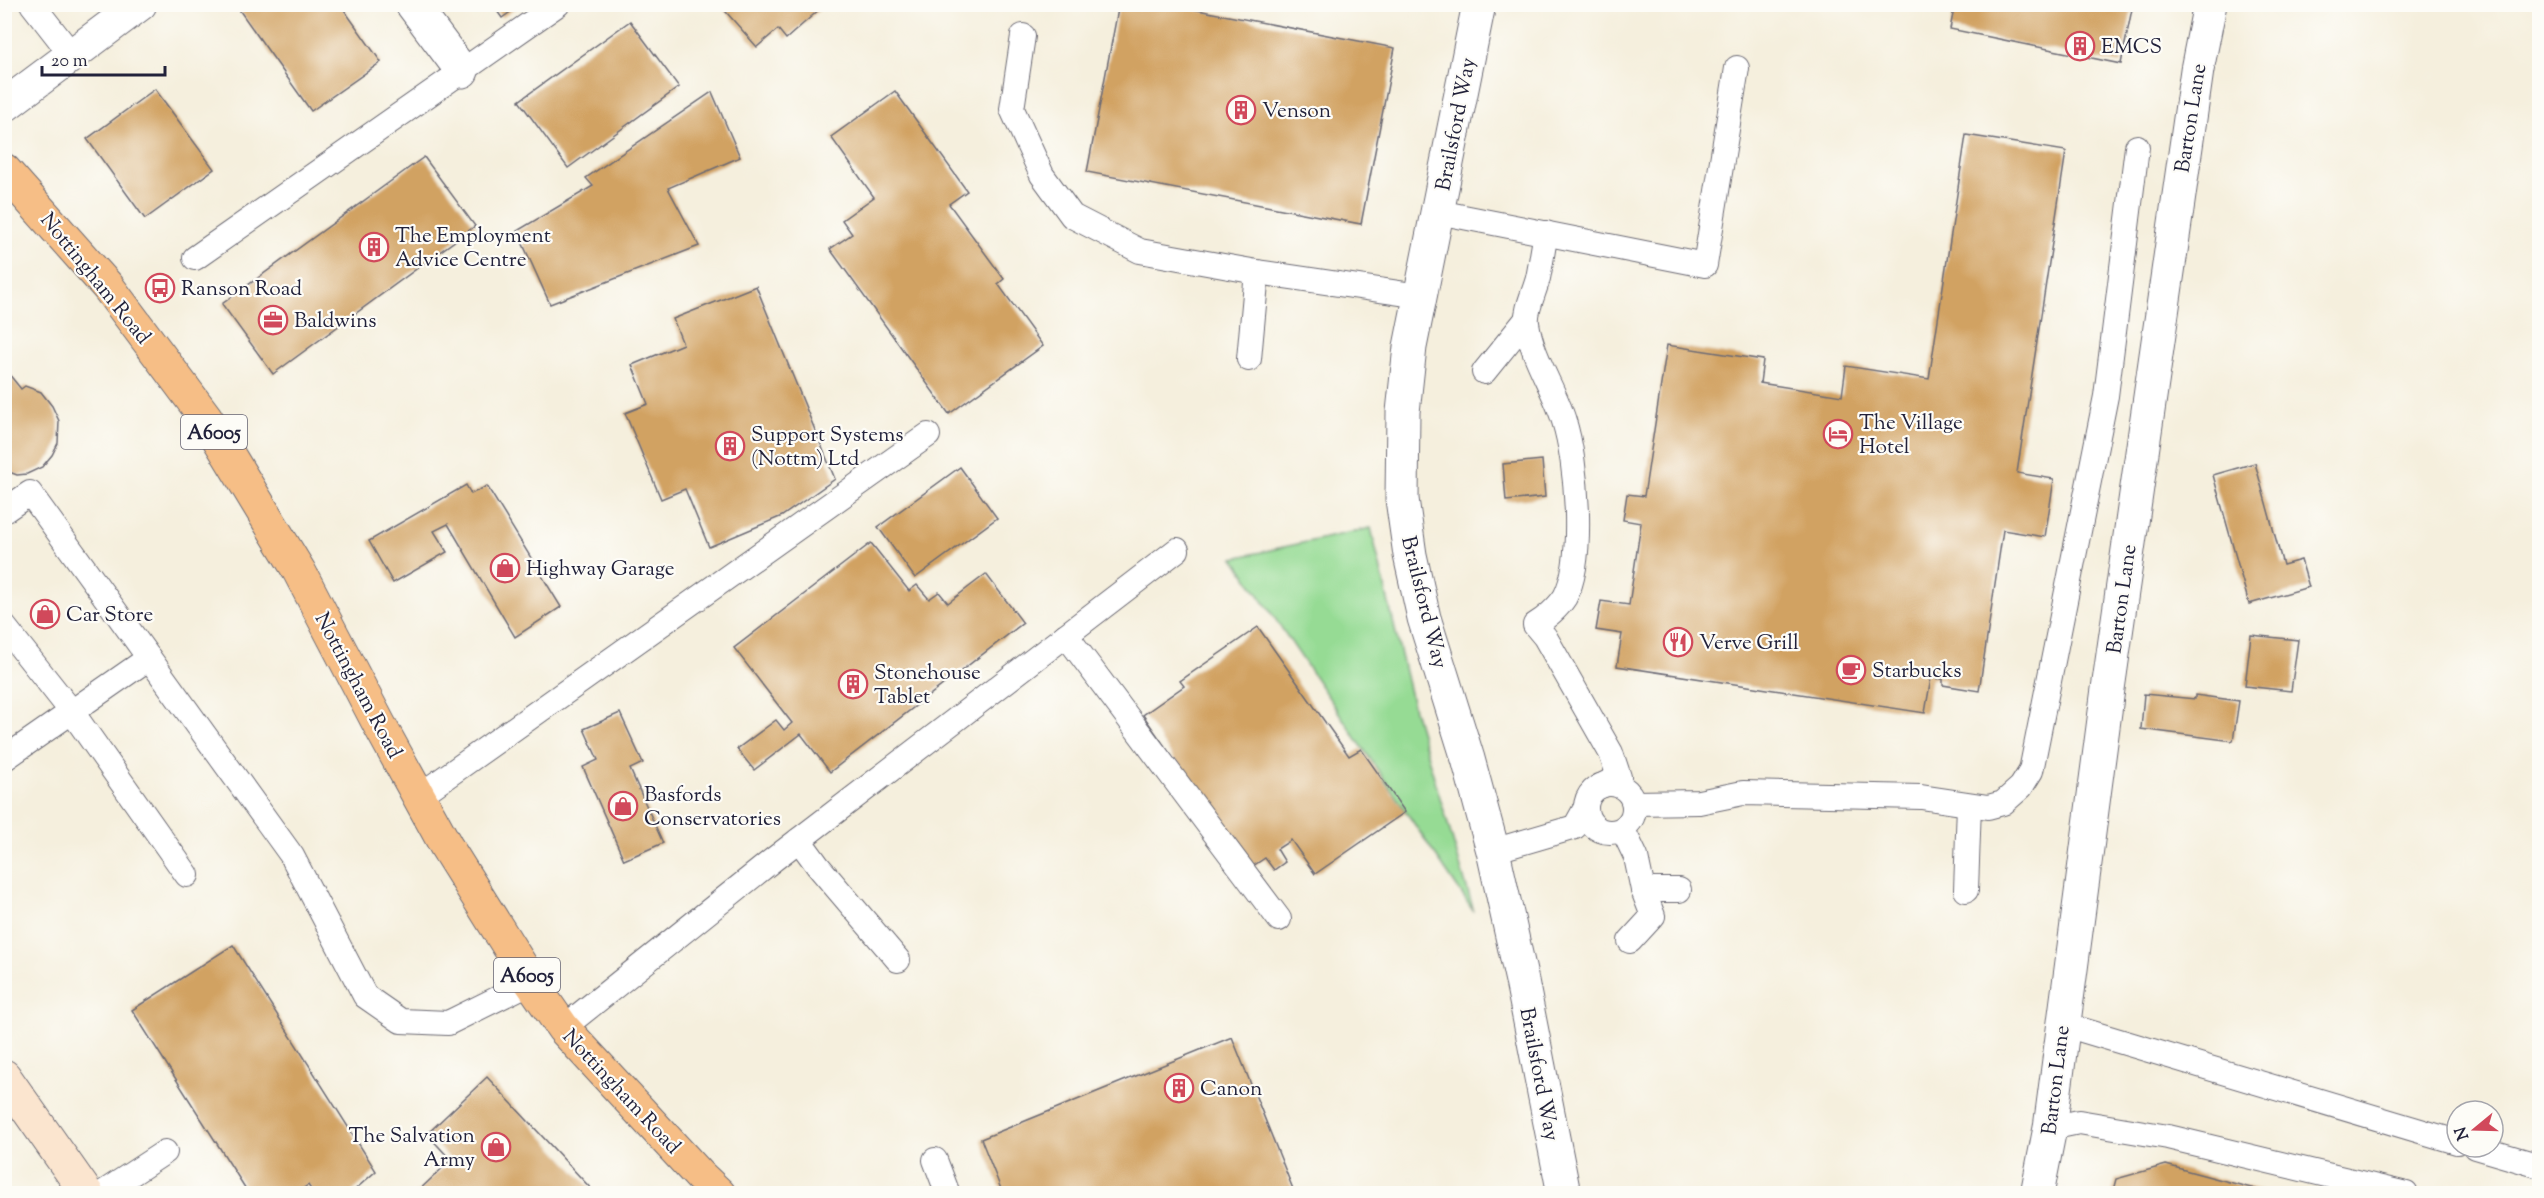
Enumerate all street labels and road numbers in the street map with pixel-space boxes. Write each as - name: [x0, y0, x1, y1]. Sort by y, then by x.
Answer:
- street label: Brailsford Way: [1429, 55, 1485, 194]
- street label: Barton Lane: [2169, 61, 2215, 175]
- street label: Nottingham Road: [32, 207, 157, 352]
- road number: A6005: [181, 415, 247, 449]
- street label: Brailsford Way: [1392, 533, 1454, 672]
- street label: Barton Lane: [2100, 543, 2146, 656]
- street label: Nottingham Road: [306, 608, 408, 764]
- road number: A6005: [494, 958, 560, 992]
- street label: Brailsford Way: [1510, 1005, 1566, 1144]
- street label: Nottingham Road: [554, 1023, 687, 1162]
- street label: Barton Lane: [2035, 1024, 2079, 1137]

